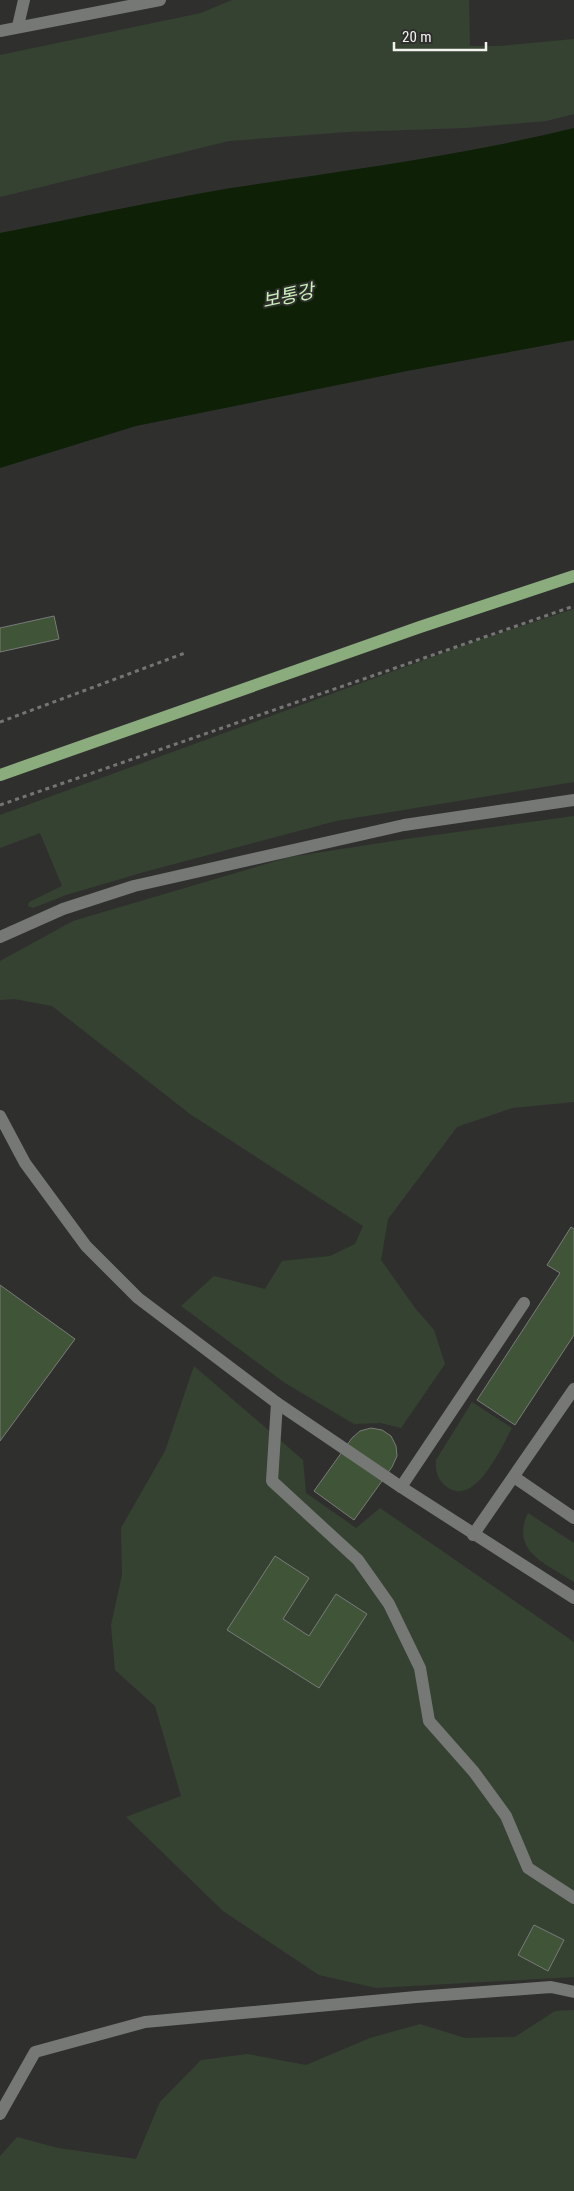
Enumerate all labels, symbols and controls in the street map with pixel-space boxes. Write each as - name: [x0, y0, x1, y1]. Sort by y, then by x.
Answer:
- scale bar: [394, 20, 486, 52]
- text: 20 m: [402, 28, 432, 46]
- water label: 보통강: [260, 279, 318, 313]

